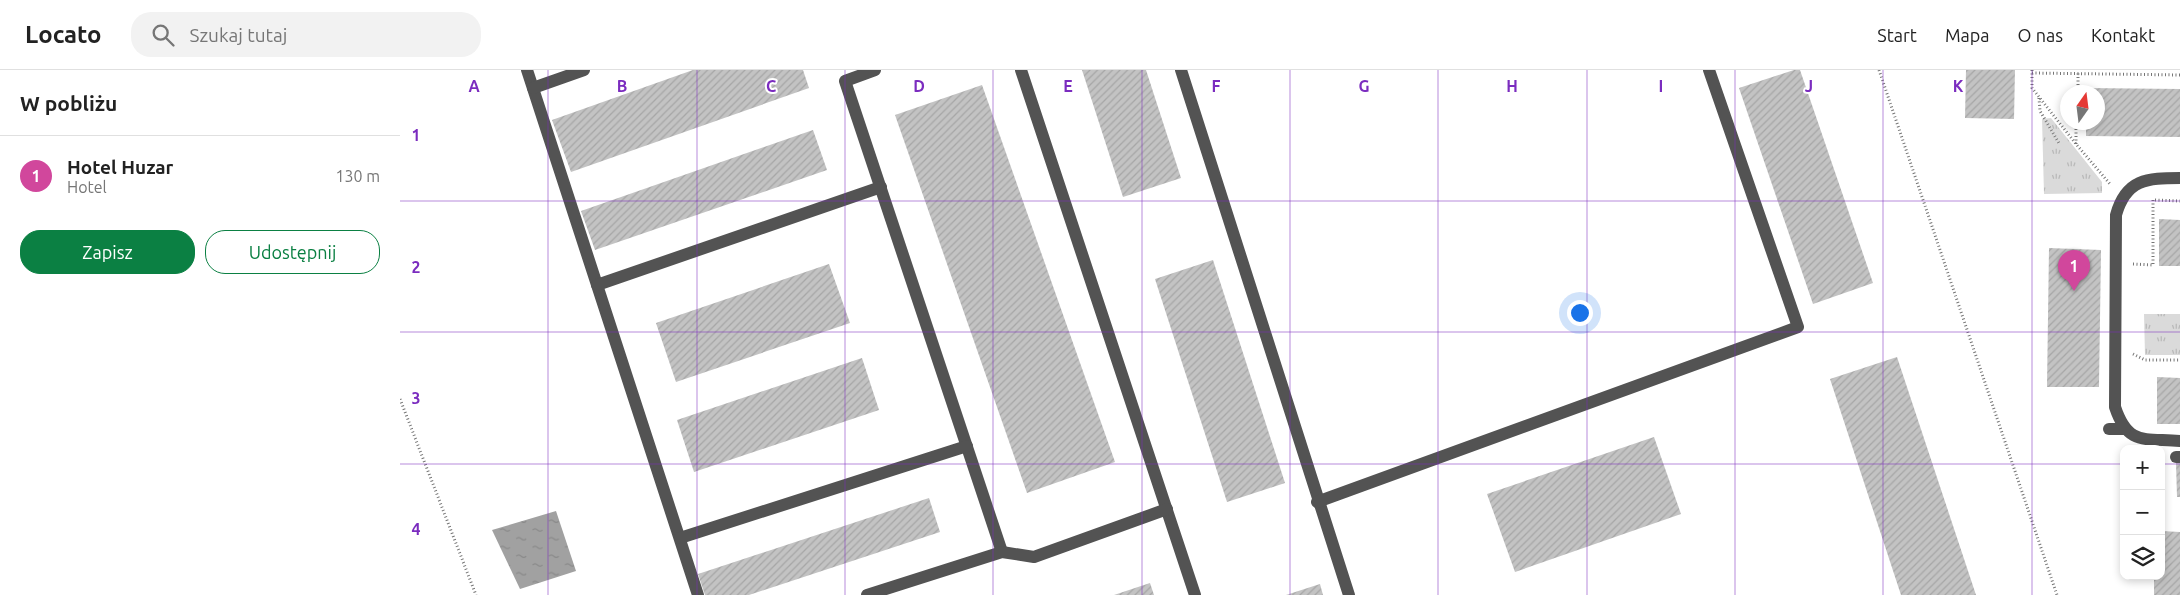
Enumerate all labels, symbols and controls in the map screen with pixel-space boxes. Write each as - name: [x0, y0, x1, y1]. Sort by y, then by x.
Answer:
- search box: [131, 12, 481, 57]
- text: Locato: [25, 21, 101, 48]
- icon: search: [149, 21, 177, 49]
- text: Szukaj tutaj: [189, 24, 287, 46]
- text: Start: [1877, 25, 1917, 45]
- text: Mapa: [1945, 25, 1990, 45]
- text: O nas: [2018, 25, 2063, 45]
- text: Kontakt: [2091, 25, 2155, 45]
- text: A: [468, 77, 480, 95]
- text: B: [617, 77, 627, 95]
- text: C: [766, 77, 776, 95]
- text: D: [913, 77, 925, 95]
- text: E: [1063, 77, 1073, 95]
- text: F: [1212, 77, 1221, 95]
- text: G: [1358, 77, 1370, 95]
- text: H: [1506, 77, 1518, 95]
- text: I: [1659, 77, 1663, 95]
- text: J: [1805, 77, 1813, 95]
- text: K: [1953, 77, 1964, 95]
- north arrow: [2060, 85, 2105, 130]
- text: W pobliżu: [20, 91, 117, 115]
- text: 1: [411, 126, 421, 144]
- text: Hotel Huzar: [67, 156, 173, 178]
- text: 1: [31, 167, 41, 185]
- text: 130 m: [335, 167, 380, 185]
- text: Hotel: [67, 178, 107, 196]
- button: Zapisz: [20, 230, 195, 274]
- button: Udostępnij: [205, 230, 380, 274]
- pin: 1: [2058, 250, 2090, 291]
- text: 2: [411, 258, 421, 276]
- your location: [1567, 300, 1593, 326]
- text: 3: [411, 389, 421, 407]
- map controls: [2120, 445, 2165, 580]
- button: +: [2120, 445, 2165, 490]
- button: −: [2120, 490, 2165, 535]
- text: 4: [411, 520, 421, 538]
- button: layers: [2120, 535, 2165, 580]

